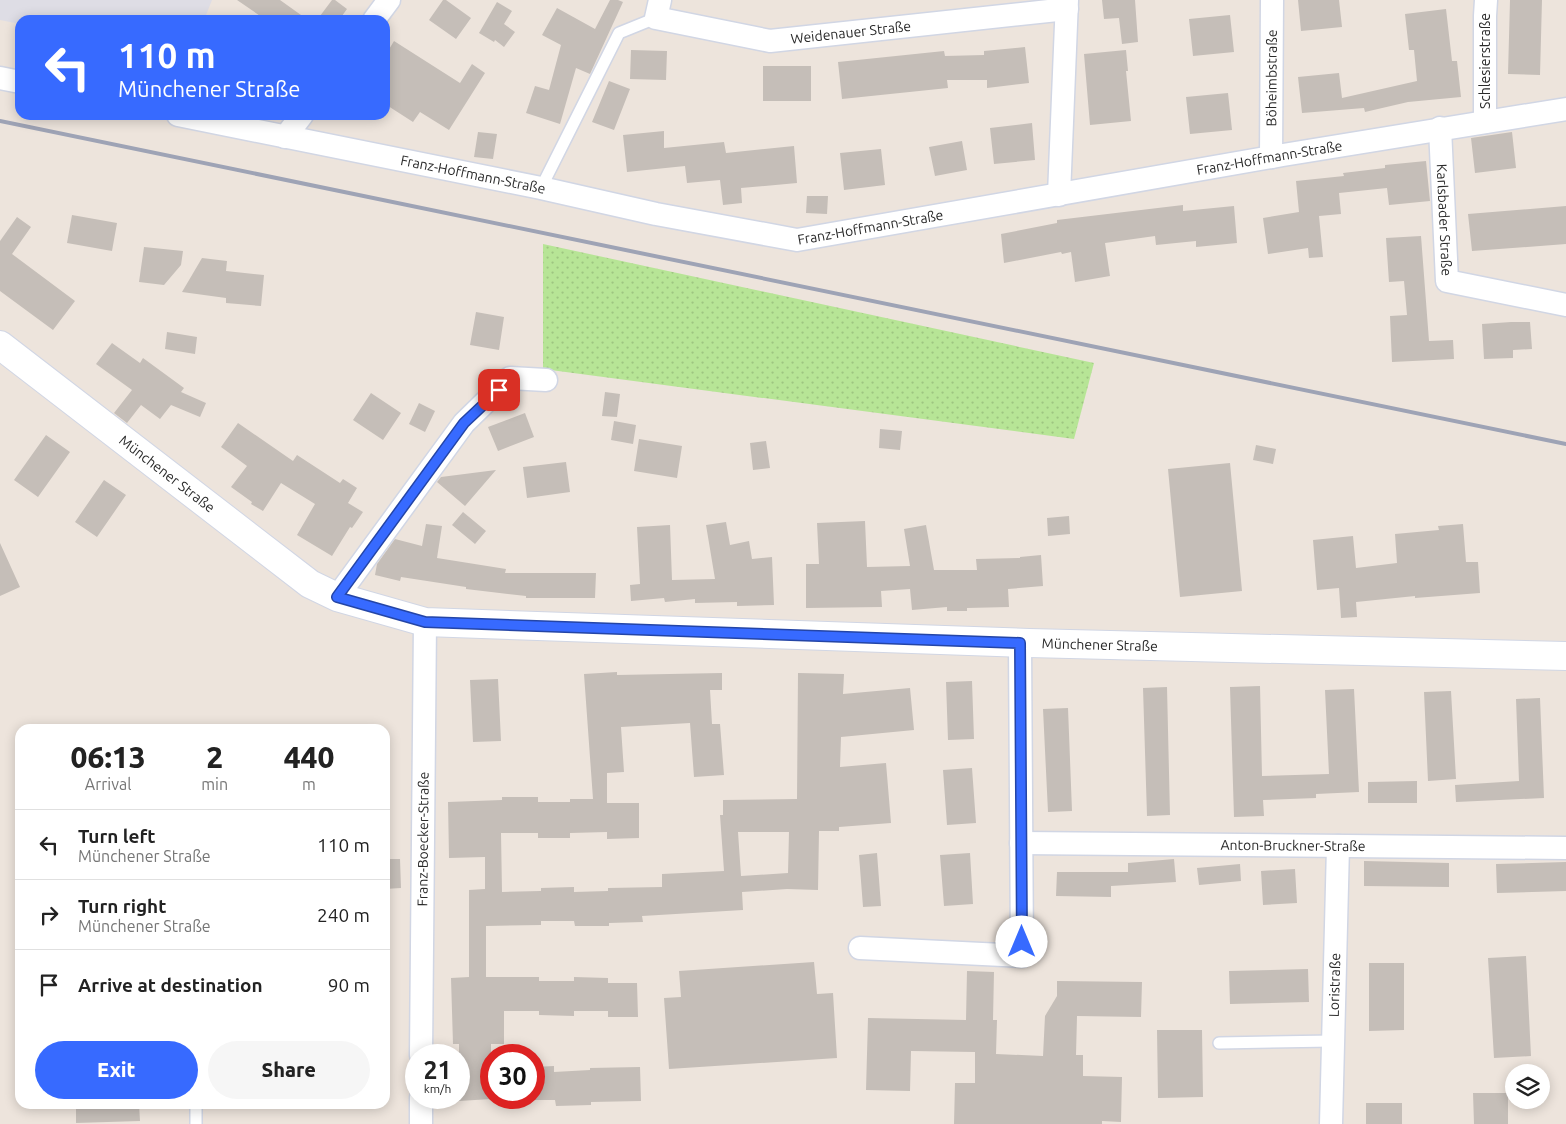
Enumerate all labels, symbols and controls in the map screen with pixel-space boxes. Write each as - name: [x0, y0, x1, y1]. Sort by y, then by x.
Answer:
- street label: Schlesierstraße: [1477, 13, 1493, 109]
- street label: Weidenauer Straße: [790, 18, 912, 47]
- street label: Böheimbstraße: [1263, 30, 1280, 126]
- icon: left: [35, 35, 100, 100]
- text: 110 m: [118, 35, 216, 75]
- text: Münchener Straße: [118, 76, 300, 101]
- street label: Franz-Hoffmann-Straße: [1195, 137, 1343, 178]
- street label: Franz-Hoffmann-Straße: [399, 152, 547, 197]
- street label: Karlsbader Straße: [1434, 163, 1455, 276]
- street label: Franz-Hoffmann-Straße: [796, 207, 944, 248]
- pin: [478, 369, 520, 411]
- icon: arrive: [485, 376, 513, 404]
- street label: Münchener Straße: [116, 432, 218, 516]
- street label: Münchener Straße: [1041, 635, 1158, 654]
- text: 06:13: [71, 740, 146, 774]
- text: 2: [206, 740, 223, 774]
- text: 440: [284, 740, 334, 774]
- street label: Franz-Boecker-Straße: [414, 772, 432, 906]
- text: Arrival: [85, 775, 131, 793]
- text: min: [201, 775, 228, 793]
- text: m: [302, 775, 316, 793]
- text: Turn left: [78, 825, 156, 847]
- icon: left: [35, 831, 63, 859]
- text: 110 m: [317, 834, 370, 856]
- street label: Anton-Bruckner-Straße: [1220, 837, 1366, 854]
- text: Münchener Straße: [78, 847, 211, 865]
- text: Turn right: [78, 895, 166, 917]
- icon: right: [35, 901, 63, 929]
- text: 240 m: [317, 904, 370, 926]
- position arrow: [995, 915, 1047, 967]
- text: Münchener Straße: [78, 917, 211, 935]
- street label: Loristraße: [1326, 953, 1343, 1017]
- icon: arrive: [35, 971, 63, 999]
- text: Arrive at destination: [78, 974, 263, 996]
- text: 90 m: [328, 974, 370, 996]
- button: Exit: [35, 1041, 198, 1099]
- button: Share: [208, 1041, 370, 1099]
- speed limit sign: 30: [480, 1044, 545, 1109]
- text: 21: [423, 1056, 452, 1084]
- map controls: [1505, 1064, 1550, 1109]
- button: layers: [1505, 1064, 1550, 1109]
- text: km/h: [424, 1082, 451, 1095]

